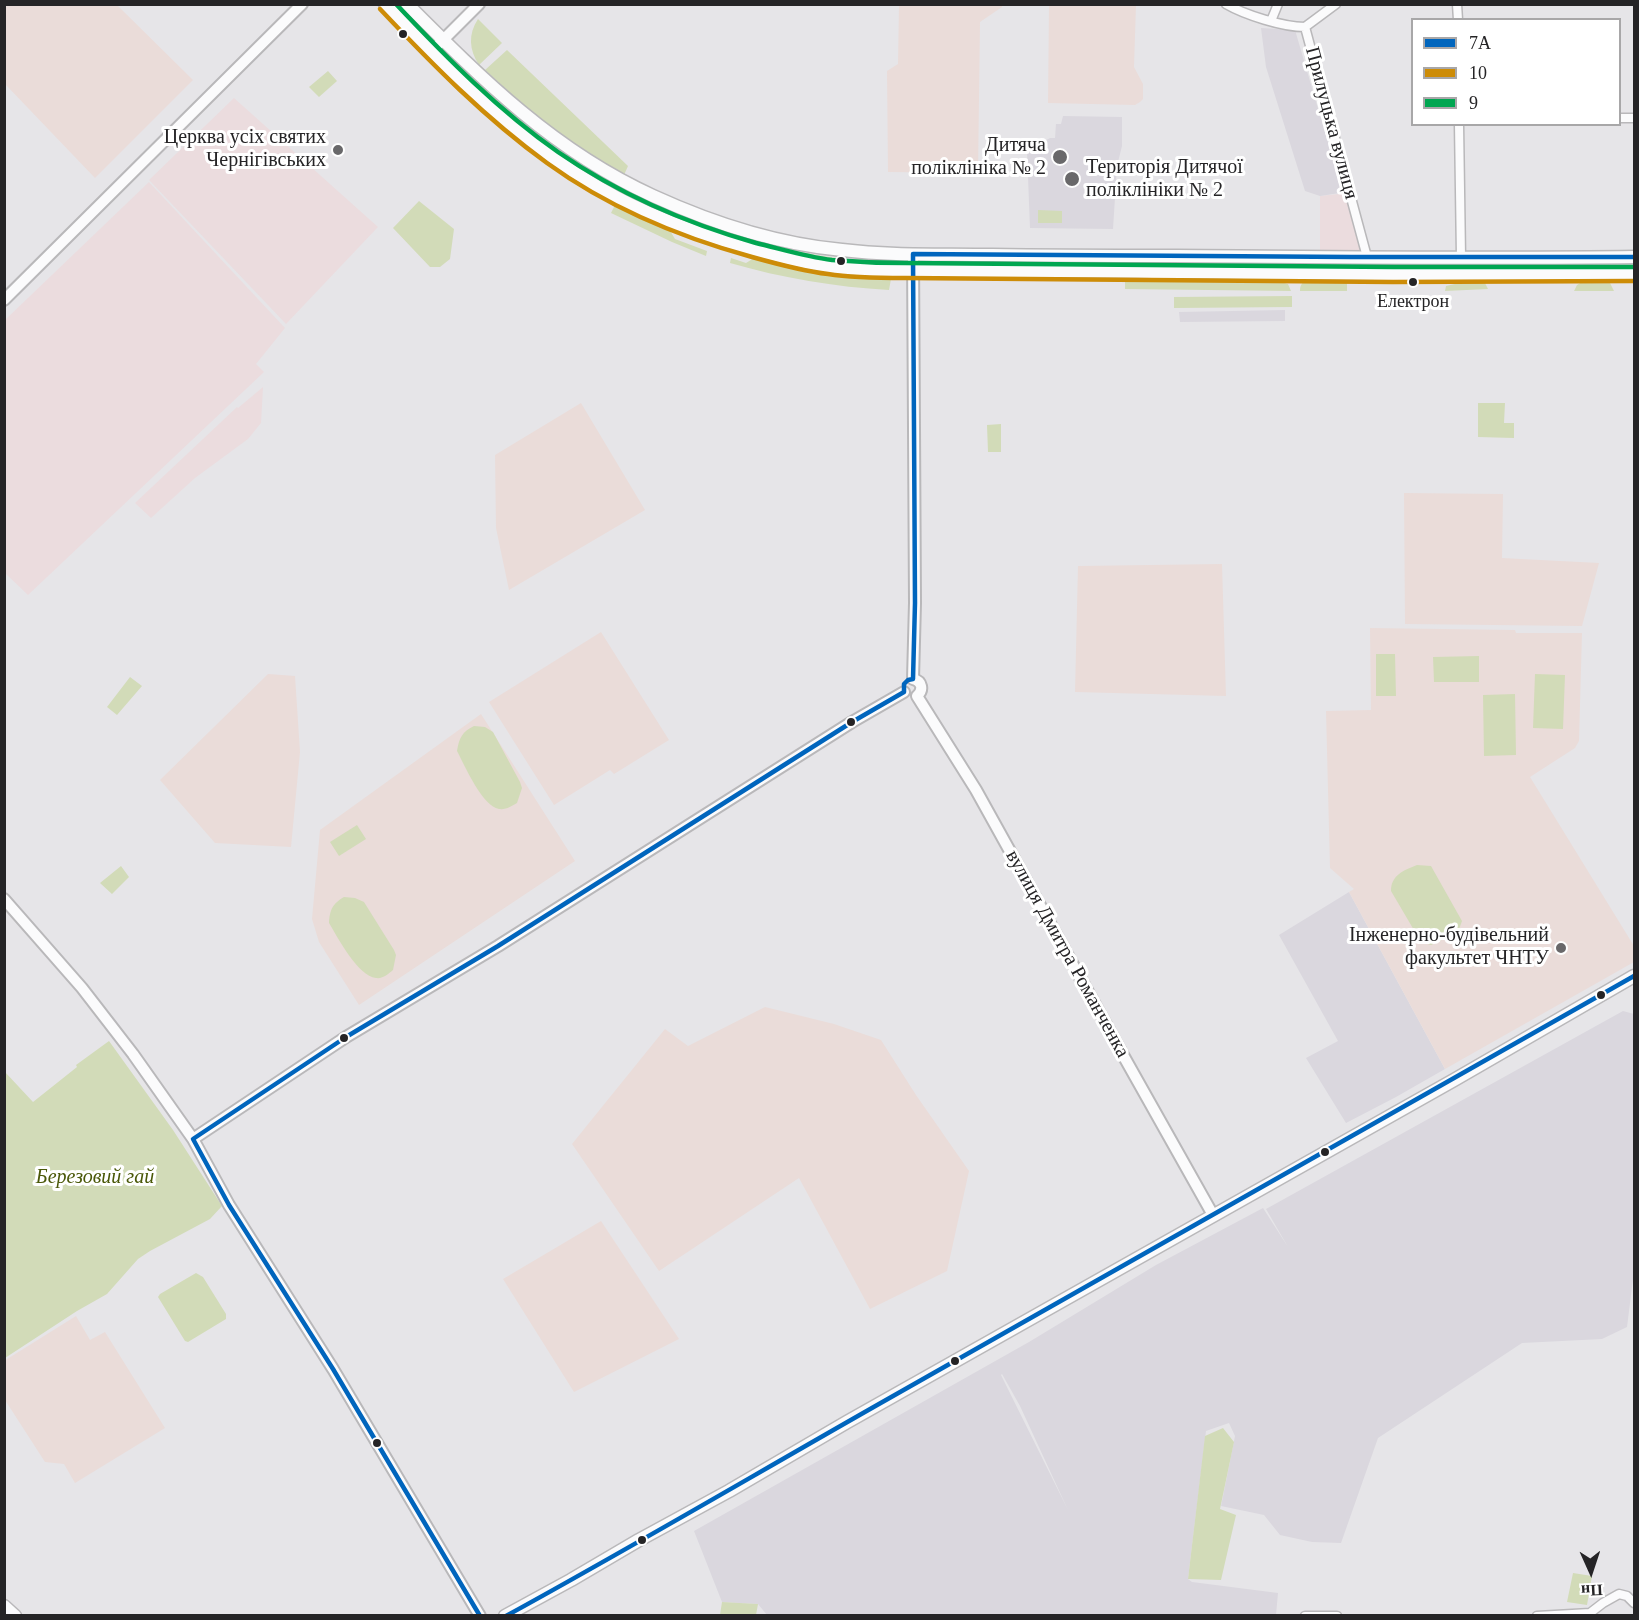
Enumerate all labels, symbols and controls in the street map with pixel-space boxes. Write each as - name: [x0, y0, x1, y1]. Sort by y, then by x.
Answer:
- legend: [1411, 18, 1621, 126]
- unlabelled marker: [397, 28, 409, 40]
- text: 7А: [1469, 33, 1491, 53]
- street label: Прилуцька вулиця: [1299, 44, 1363, 202]
- text: 10: [1469, 63, 1487, 83]
- text: 9: [1469, 93, 1478, 113]
- place label: Церква усіх святих Чернігівських: [164, 126, 326, 173]
- place label: Дитяча поліклініка № 2: [911, 134, 1046, 181]
- marker: Церква усіх святих Чернігівських: [331, 143, 345, 157]
- marker: Дитяча поліклініка № 2: [1051, 148, 1069, 166]
- place label: Територія Дитячої поліклініки № 2: [1086, 156, 1243, 203]
- marker: Територія Дитячої поліклініки № 2: [1063, 170, 1081, 188]
- unlabelled marker: [835, 255, 847, 267]
- marker: Електрон: [1407, 276, 1419, 288]
- place label: Електрон: [1377, 291, 1449, 313]
- unlabelled marker: [845, 716, 857, 728]
- street label: вулиця Дмитра Романченка: [1000, 846, 1134, 1062]
- place label: Інженерно-будівельний факультет ЧНТУ: [1349, 924, 1549, 971]
- marker: Інженерно-будівельний факультет ЧНТУ: [1554, 941, 1568, 955]
- unlabelled marker: [1595, 989, 1607, 1001]
- unlabelled marker: [338, 1032, 350, 1044]
- unlabelled marker: [1319, 1146, 1331, 1158]
- park label: Березовий гай: [36, 1166, 154, 1190]
- unlabelled marker: [949, 1355, 961, 1367]
- unlabelled marker: [371, 1437, 383, 1449]
- unlabelled marker: [636, 1534, 648, 1546]
- north arrow: [1561, 1542, 1621, 1602]
- text: Пн: [1581, 1581, 1603, 1600]

